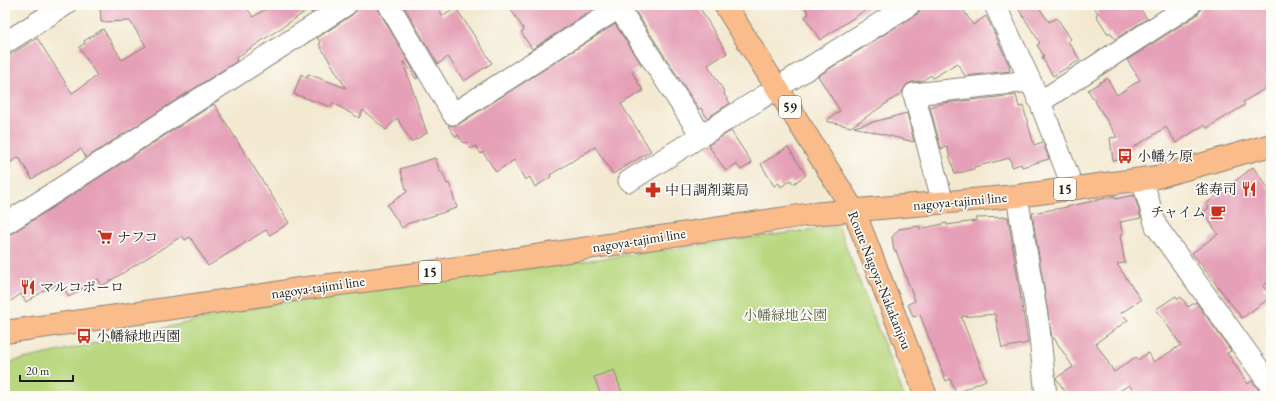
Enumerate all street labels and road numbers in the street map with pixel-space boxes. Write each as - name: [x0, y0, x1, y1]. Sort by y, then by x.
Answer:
- road number: 59: [779, 96, 801, 118]
- road number: 15: [1054, 178, 1076, 200]
- street label: nagoya-tajimi line: [912, 188, 1008, 214]
- street label: Route Nagoya-Nakakanjou: [844, 208, 916, 352]
- street label: nagoya-tajimi line: [591, 224, 687, 256]
- road number: 15: [419, 261, 441, 283]
- street label: nagoya-tajimi line: [270, 271, 366, 302]

